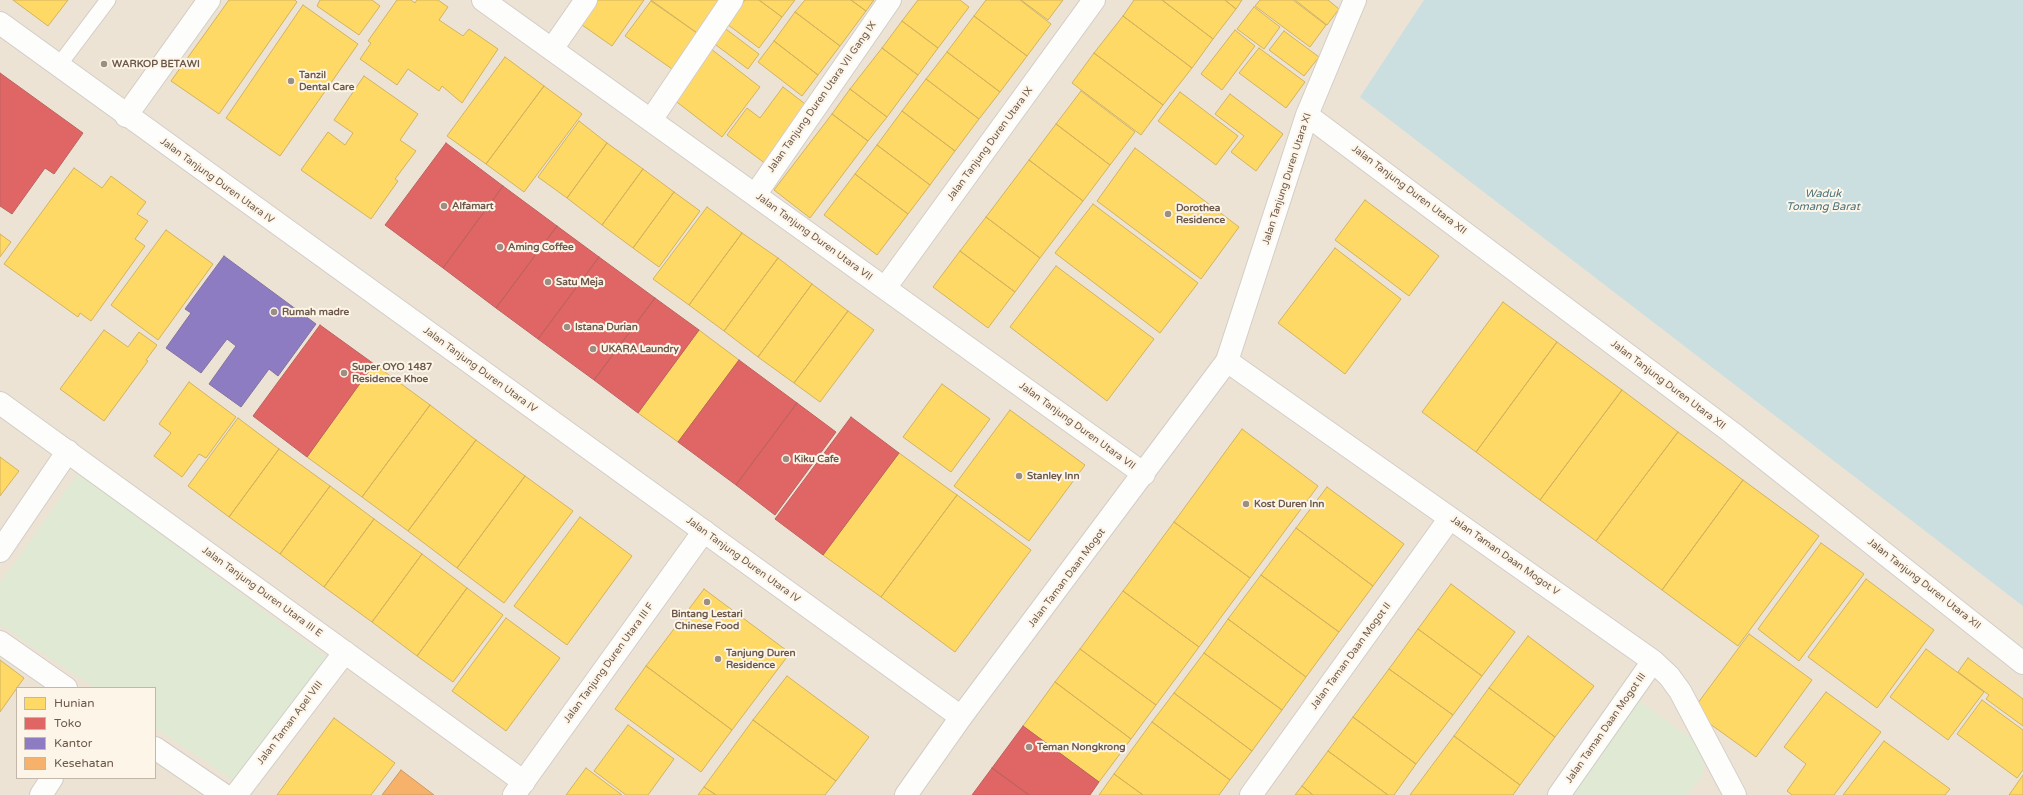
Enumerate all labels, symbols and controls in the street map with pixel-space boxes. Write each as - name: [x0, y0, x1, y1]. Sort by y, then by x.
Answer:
- street label: Jalan Tanjung Duren Utara VII Gang IX: [765, 19, 879, 175]
- place label: WARKOP BETAWI: [112, 58, 200, 70]
- marker: WARKOP BETAWI: [99, 59, 109, 69]
- place label: Tanzil Dental Care: [299, 69, 354, 92]
- marker: Tanzil Dental Care: [286, 76, 296, 86]
- street label: Jalan Tanjung Duren Utara IX: [945, 85, 1035, 203]
- street label: Jalan Tanjung Duren Utara XI: [1260, 112, 1314, 246]
- street label: Jalan Tanjung Duren Utara IV: [158, 136, 276, 226]
- street label: Jalan Tanjung Duren Utara XII: [1349, 143, 1469, 237]
- water label: Waduk Tomang Barat: [1786, 187, 1860, 213]
- street label: Jalan Tanjung Duren Utara VII: [753, 191, 875, 283]
- place label: Alfamart: [452, 200, 494, 212]
- marker: Alfamart: [439, 201, 449, 211]
- place label: Dorothea Residence: [1176, 202, 1225, 226]
- marker: Dorothea Residence: [1163, 209, 1173, 219]
- place label: Aming Coffee: [508, 241, 574, 253]
- marker: Aming Coffee: [495, 242, 505, 252]
- place label: Satu Meja: [556, 276, 604, 288]
- marker: Satu Meja: [543, 277, 553, 287]
- place label: Rumah madre: [282, 306, 349, 318]
- marker: Rumah madre: [269, 307, 279, 317]
- place label: Istana Durian: [575, 321, 638, 333]
- marker: Istana Durian: [562, 322, 572, 332]
- street label: Jalan Tanjung Duren Utara IV: [421, 325, 539, 415]
- street label: Jalan Tanjung Duren Utara XII: [1608, 338, 1728, 432]
- place label: UKARA Laundry: [601, 343, 679, 355]
- marker: UKARA Laundry: [588, 344, 598, 354]
- place label: Super OYO 1487 Residence Khoe: [352, 361, 432, 384]
- marker: Super OYO 1487 Residence Khoe: [339, 368, 349, 378]
- street label: Jalan Tanjung Duren Utara VII: [1016, 380, 1138, 472]
- place label: Kiku Cafe: [794, 453, 839, 465]
- marker: Kiku Cafe: [781, 454, 791, 464]
- place label: Stanley Inn: [1027, 470, 1079, 482]
- marker: Stanley Inn: [1014, 471, 1024, 481]
- place label: Kost Duren Inn: [1254, 498, 1324, 510]
- marker: Kost Duren Inn: [1241, 499, 1251, 509]
- street label: Jalan Taman Daan Mogot V: [1448, 514, 1562, 598]
- street label: Jalan Tanjung Duren Utara IV: [684, 515, 802, 605]
- street label: Jalan Taman Daan Mogot: [1026, 526, 1108, 630]
- street label: Jalan Tanjung Duren Utara XII: [1865, 536, 1983, 632]
- street label: Jalan Tanjung Duren Utara III E: [200, 544, 324, 640]
- marker: Bintang Lestari Chinese Food: [702, 597, 712, 607]
- street label: Jalan Taman Daan Mogot II: [1308, 600, 1394, 712]
- street label: Jalan Tanjung Duren Utara III F: [561, 601, 657, 725]
- place label: Bintang Lestari Chinese Food: [671, 608, 743, 632]
- place label: Tanjung Duren Residence: [726, 647, 796, 670]
- marker: Tanjung Duren Residence: [713, 654, 723, 664]
- street label: Jalan Taman Daan Mogot III: [1563, 671, 1649, 785]
- street label: Jalan Taman Apel VIII: [255, 679, 325, 767]
- legend: [16, 687, 156, 779]
- text: Hunian: [54, 696, 95, 710]
- text: Toko: [54, 716, 82, 730]
- text: Kantor: [54, 736, 92, 750]
- place label: Teman Nongkrong: [1037, 741, 1126, 753]
- marker: Teman Nongkrong: [1024, 742, 1034, 752]
- text: Kesehatan: [54, 756, 114, 770]

